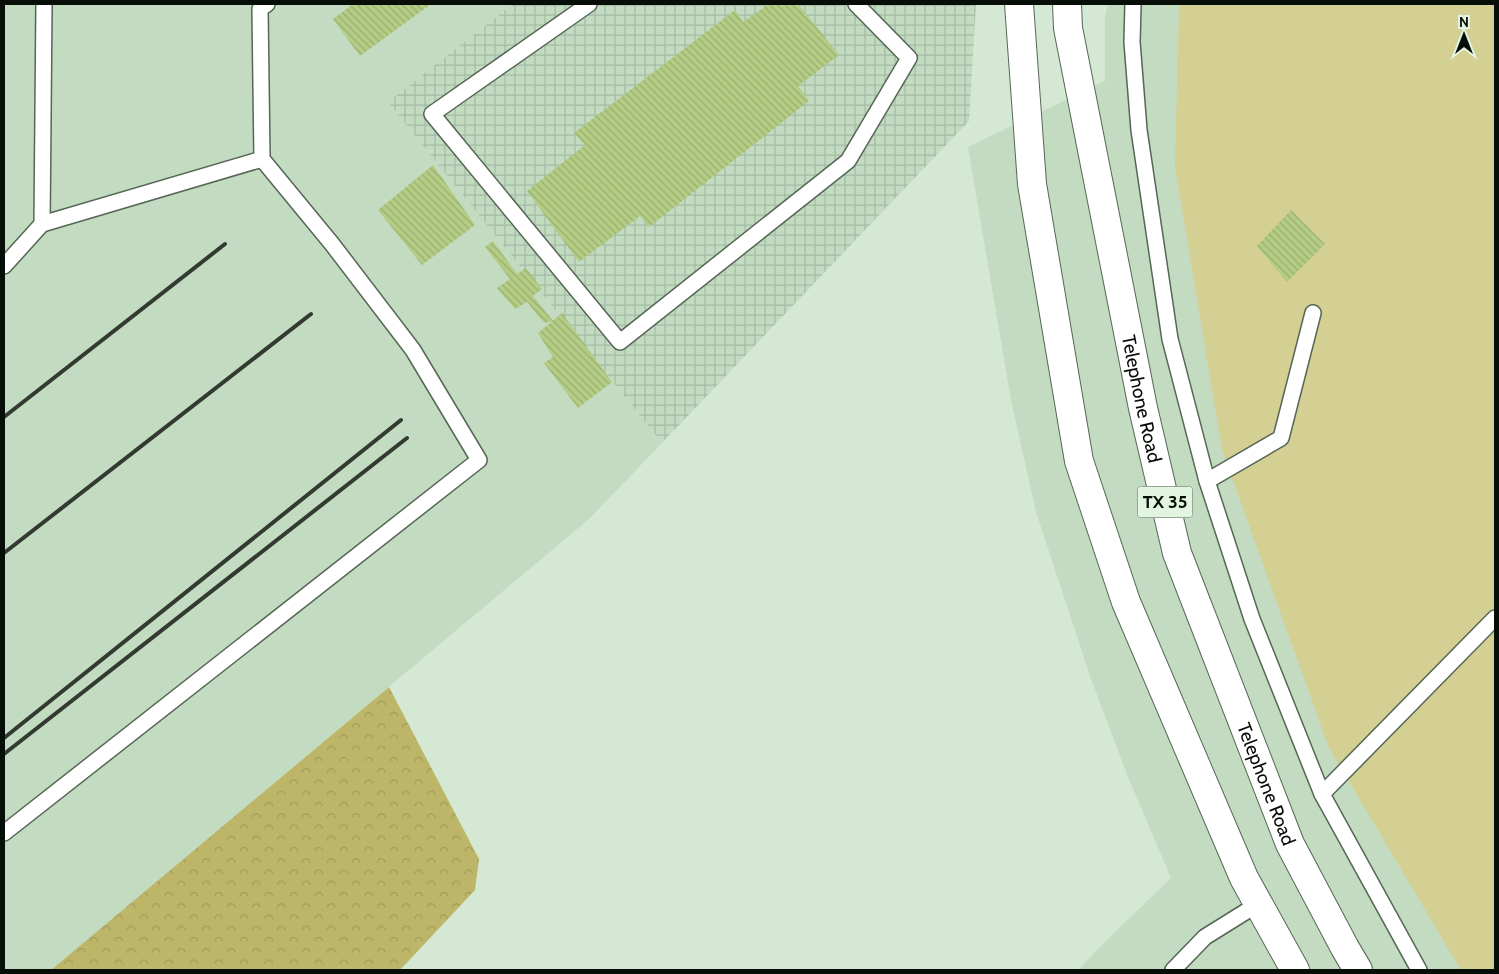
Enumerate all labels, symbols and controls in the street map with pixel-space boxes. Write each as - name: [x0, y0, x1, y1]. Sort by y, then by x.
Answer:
- north arrow: [1439, 10, 1489, 60]
- text: N: [1459, 13, 1469, 31]
- street label: Telephone Road: [1117, 333, 1167, 465]
- road number: TX 35: [1138, 487, 1192, 518]
- street label: Telephone Road: [1232, 719, 1301, 849]

